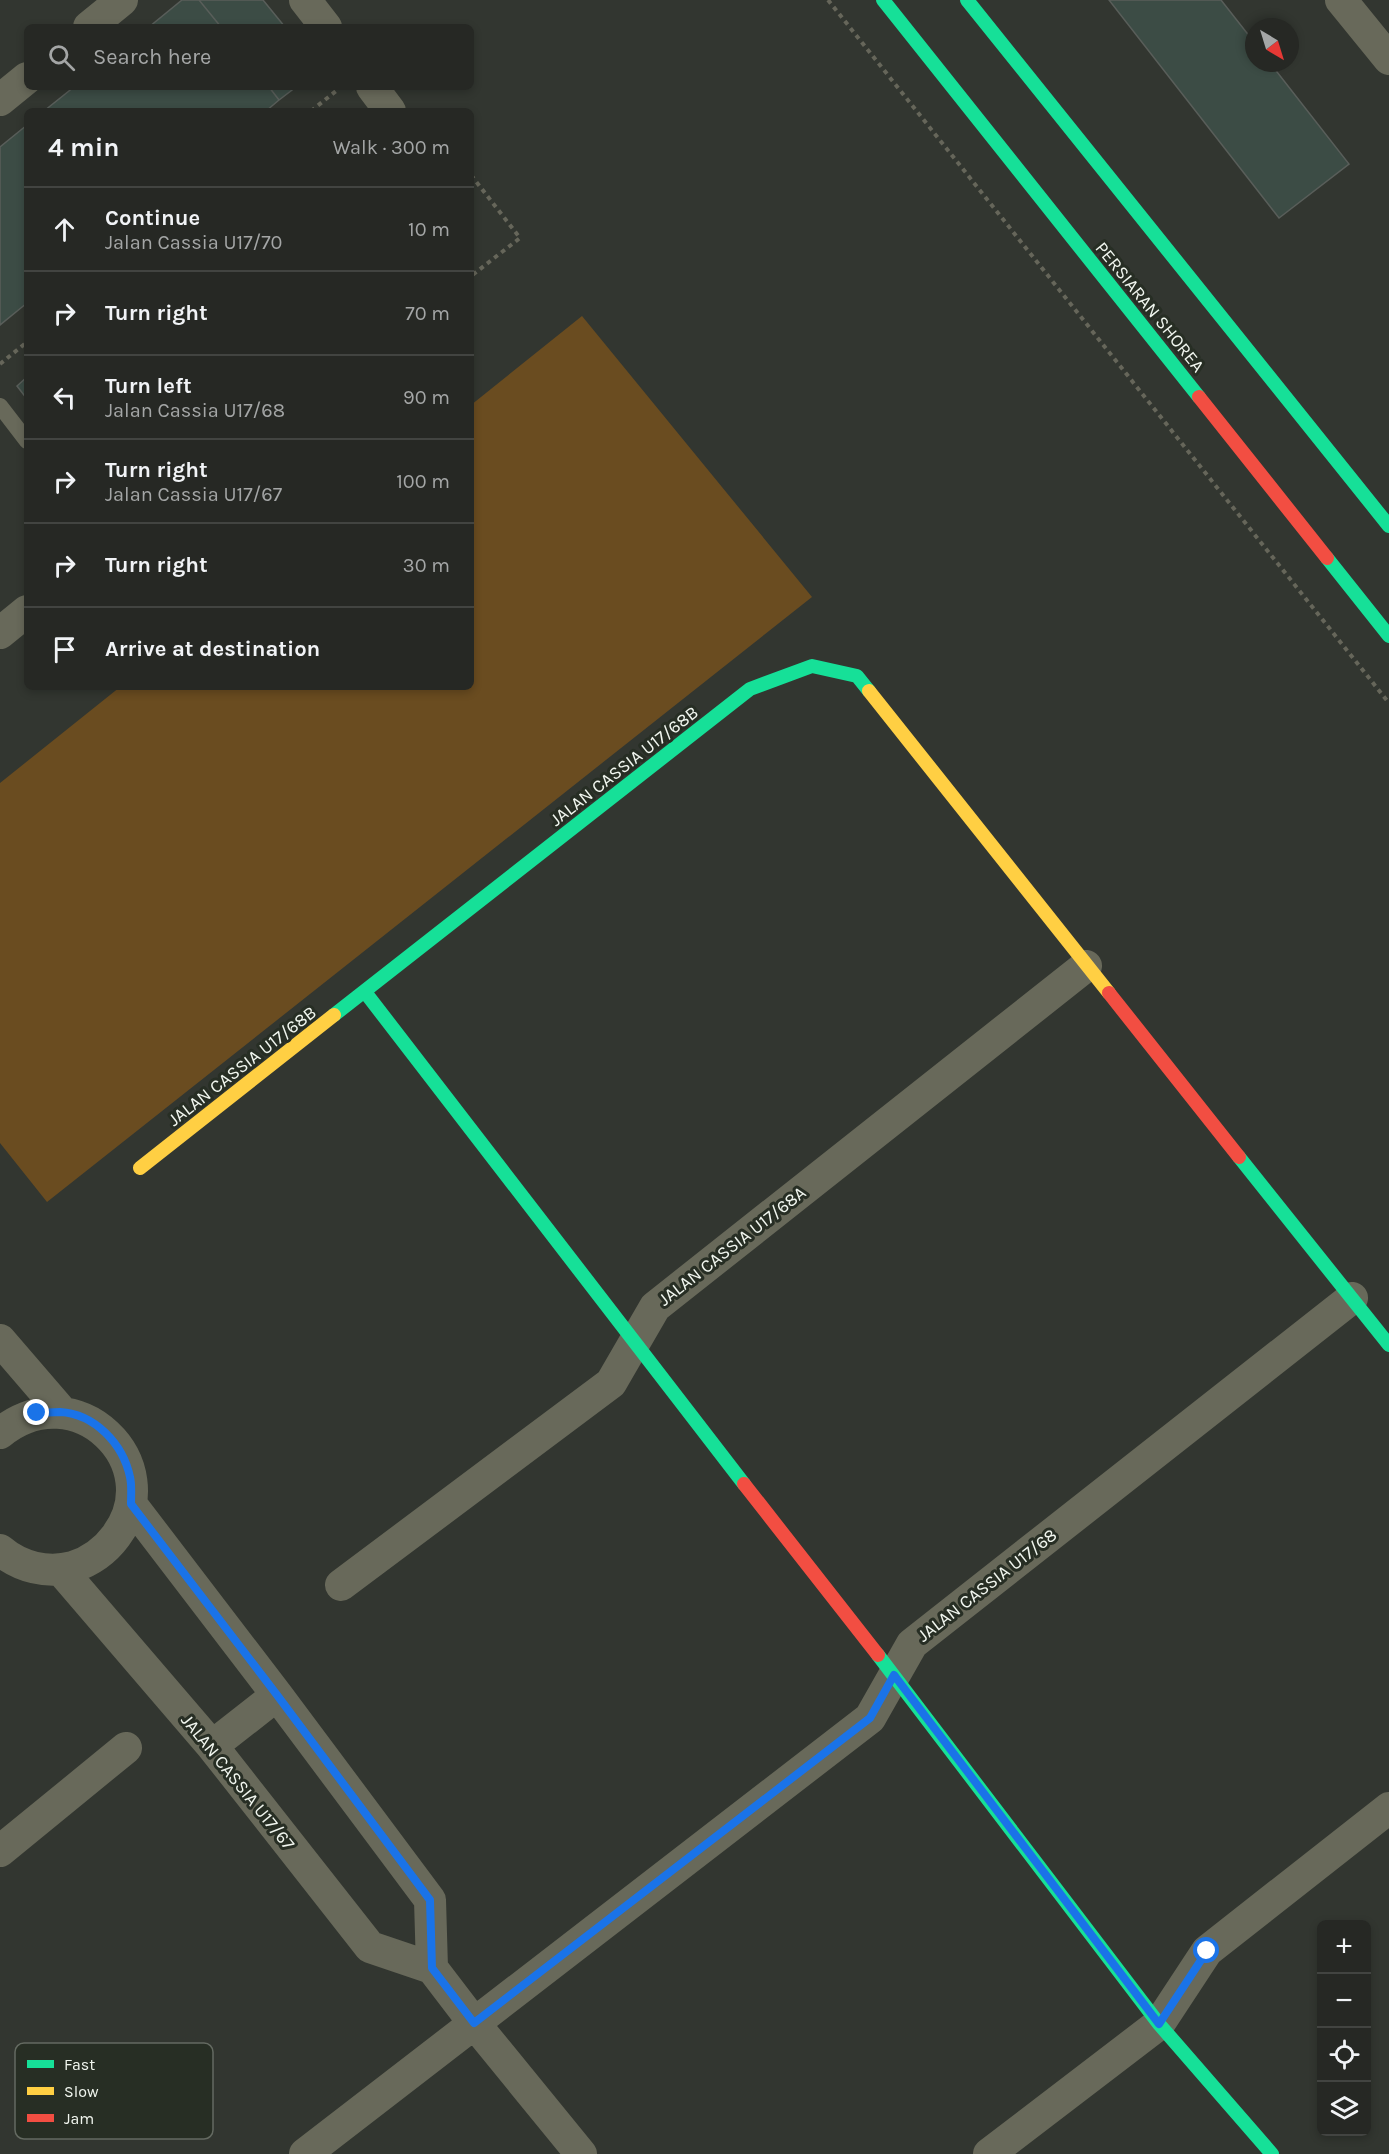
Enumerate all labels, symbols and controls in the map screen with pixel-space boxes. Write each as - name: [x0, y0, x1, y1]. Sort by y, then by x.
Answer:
- north arrow: [1245, 18, 1299, 72]
- search box: [24, 24, 474, 90]
- icon: search: [45, 41, 78, 74]
- text: Search here: [93, 44, 211, 70]
- text: 4 min: [48, 132, 119, 163]
- text: Walk · 300 m: [333, 136, 450, 159]
- text: Continue: [105, 205, 200, 231]
- icon: ahead: [48, 213, 81, 246]
- text: 10 m: [408, 218, 450, 241]
- text: Jalan Cassia U17/70: [105, 231, 282, 254]
- street label: PERSIARAN SHOREA: [1091, 237, 1209, 377]
- icon: right: [48, 297, 81, 330]
- text: Turn right: [105, 300, 208, 326]
- text: 70 m: [405, 302, 450, 325]
- text: Turn left: [105, 373, 192, 399]
- icon: left: [48, 381, 81, 414]
- text: 90 m: [403, 386, 450, 409]
- text: Jalan Cassia U17/68: [105, 399, 285, 422]
- text: Turn right: [105, 457, 208, 483]
- icon: right: [48, 465, 81, 498]
- text: 100 m: [396, 470, 450, 493]
- text: Jalan Cassia U17/67: [105, 483, 282, 506]
- icon: right: [48, 549, 81, 582]
- text: Turn right: [105, 552, 208, 578]
- text: 30 m: [403, 554, 450, 577]
- icon: arrive: [48, 633, 81, 666]
- text: Arrive at destination: [105, 636, 320, 662]
- street label: JALAN CASSIA U17/68B: [545, 701, 703, 831]
- street label: JALAN CASSIA U17/68B: [163, 1001, 321, 1131]
- street label: JALAN CASSIA U17/68A: [654, 1181, 810, 1311]
- route end: [23, 1399, 49, 1425]
- street label: JALAN CASSIA U17/68: [913, 1524, 1061, 1646]
- street label: JALAN CASSIA U17/67: [176, 1710, 300, 1855]
- map controls: [1317, 1920, 1371, 2136]
- button: +: [1317, 1920, 1371, 1974]
- route start: [1193, 1937, 1219, 1963]
- button: −: [1317, 1974, 1371, 2028]
- button: locate: [1317, 2028, 1371, 2082]
- legend: [15, 2043, 213, 2139]
- text: Fast: [64, 2055, 95, 2074]
- text: Slow: [64, 2082, 99, 2101]
- button: layers: [1317, 2082, 1371, 2136]
- text: Jam: [64, 2109, 94, 2128]

